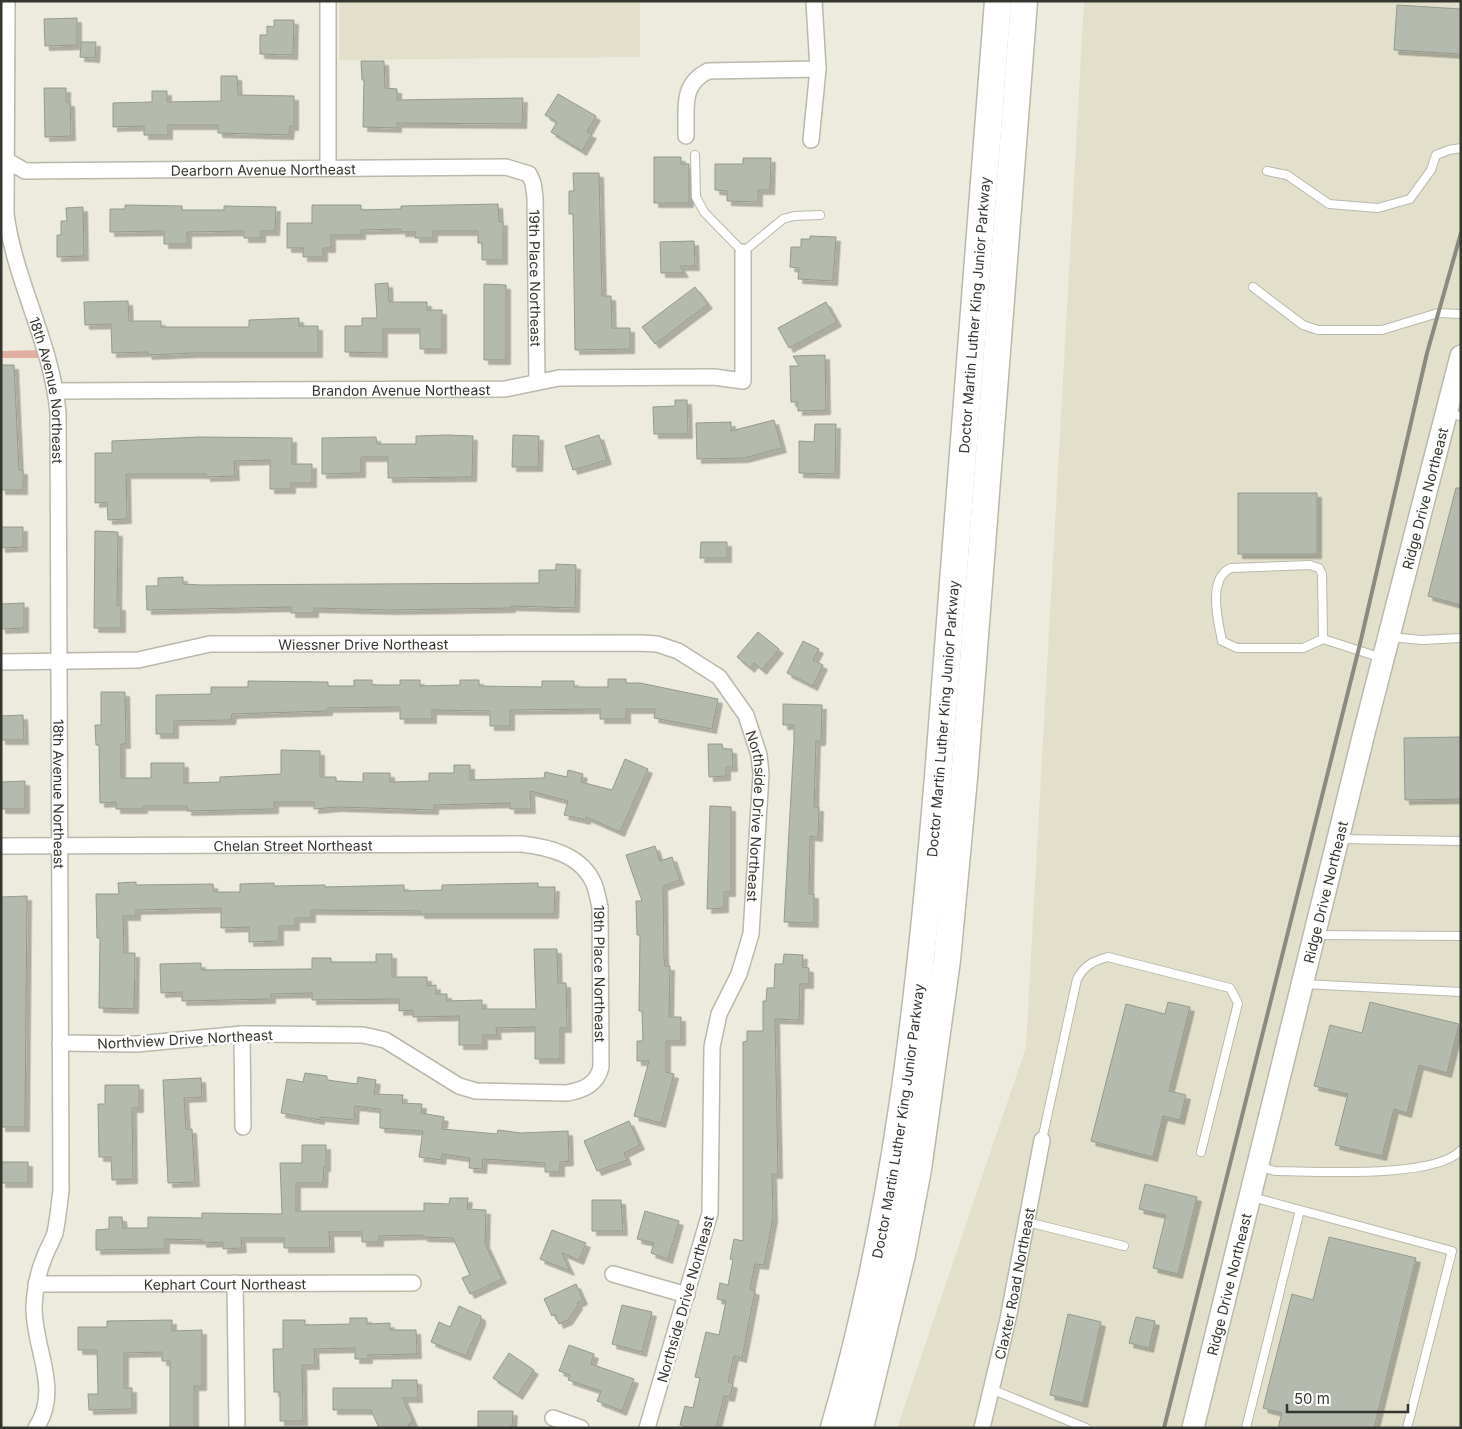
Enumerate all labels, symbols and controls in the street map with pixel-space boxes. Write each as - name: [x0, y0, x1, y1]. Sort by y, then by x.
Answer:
- street label: Dearborn Avenue Northeast: [171, 160, 356, 178]
- street label: Doctor Martin Luther King Junior Parkway: [955, 176, 993, 454]
- street label: 19th Place Northeast: [527, 209, 545, 347]
- street label: 18th Avenue Northeast: [26, 314, 67, 464]
- street label: Brandon Avenue Northeast: [312, 381, 491, 398]
- street label: Ridge Drive Northeast: [1398, 425, 1451, 571]
- street label: Doctor Martin Luther King Junior Parkway: [923, 579, 962, 858]
- street label: Wiessner Drive Northeast: [278, 635, 449, 652]
- street label: 18th Avenue Northeast: [51, 719, 68, 869]
- street label: Northside Drive Northeast: [743, 728, 769, 903]
- street label: Ridge Drive Northeast: [1299, 819, 1351, 965]
- street label: Chelan Street Northeast: [213, 836, 373, 854]
- street label: 19th Place Northeast: [591, 905, 609, 1043]
- street label: Doctor Martin Luther King Junior Parkway: [868, 983, 927, 1260]
- street label: Northview Drive Northeast: [97, 1026, 274, 1052]
- street label: Claxter Road Northeast: [990, 1206, 1038, 1361]
- street label: Ridge Drive Northeast: [1203, 1211, 1254, 1357]
- street label: Northside Drive Northeast: [653, 1213, 717, 1384]
- street label: Kephart Court Northeast: [144, 1275, 307, 1292]
- scale bar: [1287, 1382, 1408, 1414]
- text: 50 m: [1294, 1389, 1330, 1408]

